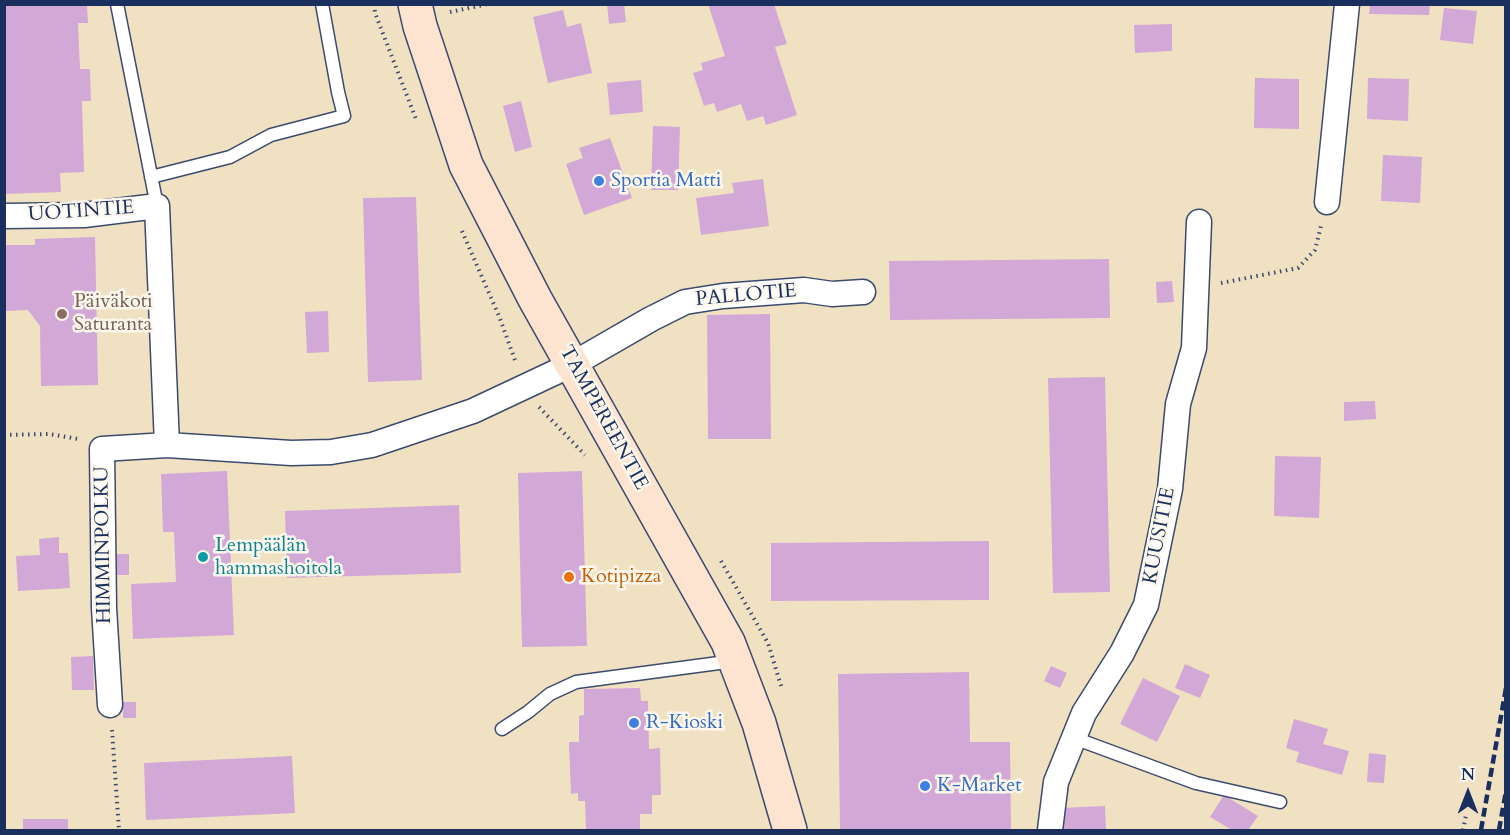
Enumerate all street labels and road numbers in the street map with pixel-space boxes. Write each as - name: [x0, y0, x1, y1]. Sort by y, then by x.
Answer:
- street label: UOTINTIE: [27, 196, 135, 228]
- street label: PALLOTIE: [694, 280, 798, 312]
- street label: TAMPEREENTIE: [553, 342, 653, 494]
- street label: HIMMINPOLKU: [91, 466, 117, 624]
- street label: KUUSITIE: [1139, 486, 1181, 586]

